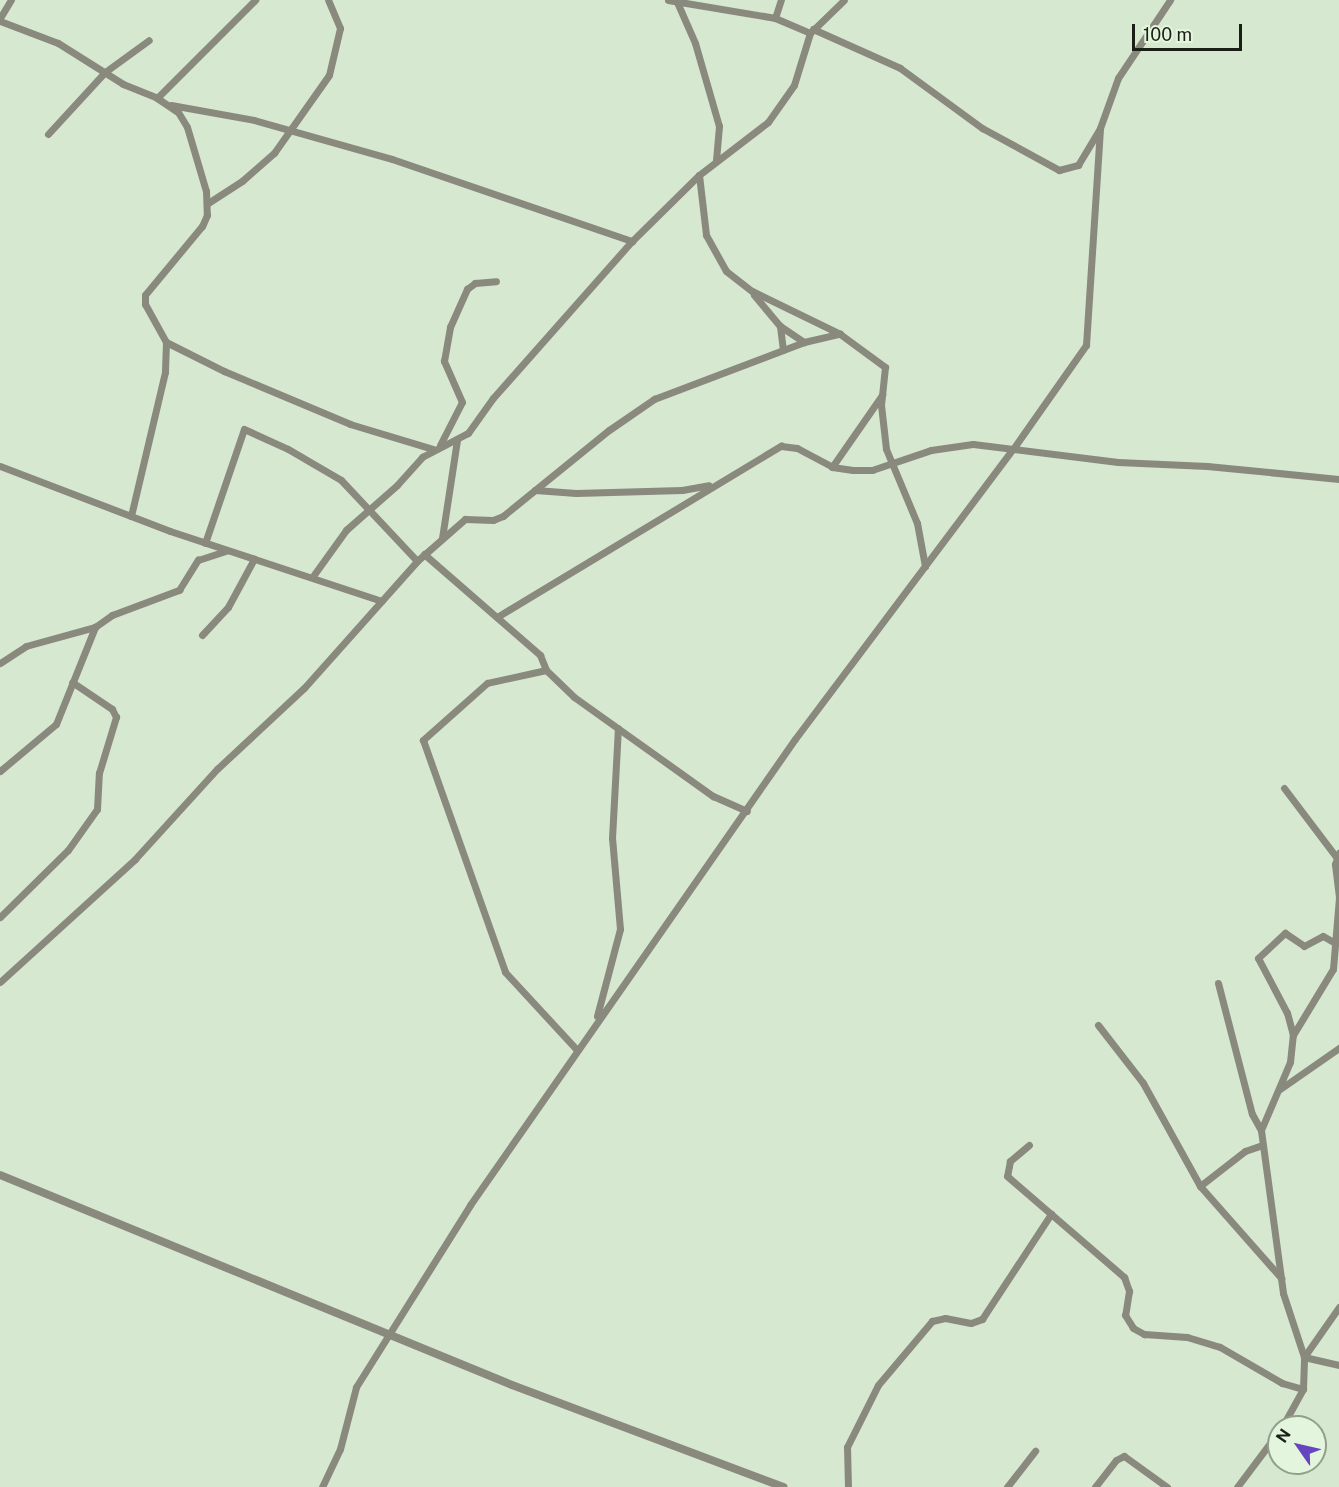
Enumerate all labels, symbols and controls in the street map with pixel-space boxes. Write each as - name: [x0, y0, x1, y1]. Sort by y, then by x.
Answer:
- scale bar: [1135, 12, 1244, 50]
- text: 100 m: [1143, 24, 1192, 45]
- north arrow: [1267, 1415, 1327, 1475]
- text: N: [1272, 1425, 1295, 1446]

